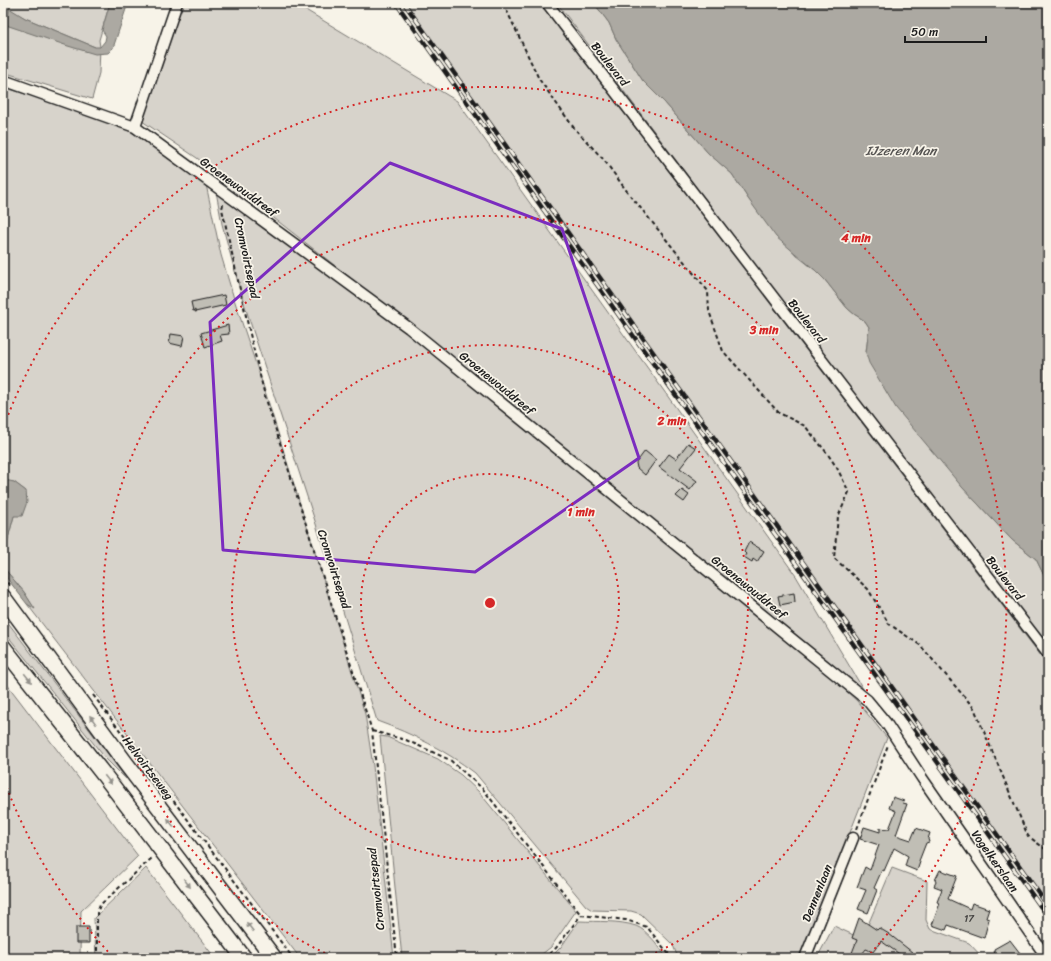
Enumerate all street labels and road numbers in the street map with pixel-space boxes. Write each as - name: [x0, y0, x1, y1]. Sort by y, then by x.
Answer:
- street label: Boulevard: [585, 37, 636, 93]
- street label: Groenewouddreef: [195, 151, 284, 224]
- street label: Cromvoirtsepad: [228, 215, 266, 301]
- street label: Boulevard: [782, 294, 833, 350]
- street label: Groenewouddreef: [454, 345, 541, 422]
- street label: Cromvoirtsepad: [311, 526, 357, 612]
- street label: Groenewouddreef: [706, 549, 793, 626]
- street label: Boulevard: [980, 551, 1031, 607]
- street label: Helvoirtseweg: [117, 731, 179, 805]
- street label: Vogelkerslaan: [965, 825, 1025, 897]
- street label: Cromvoirtsepad: [361, 846, 391, 931]
- street label: Dennenlaan: [795, 860, 839, 925]

